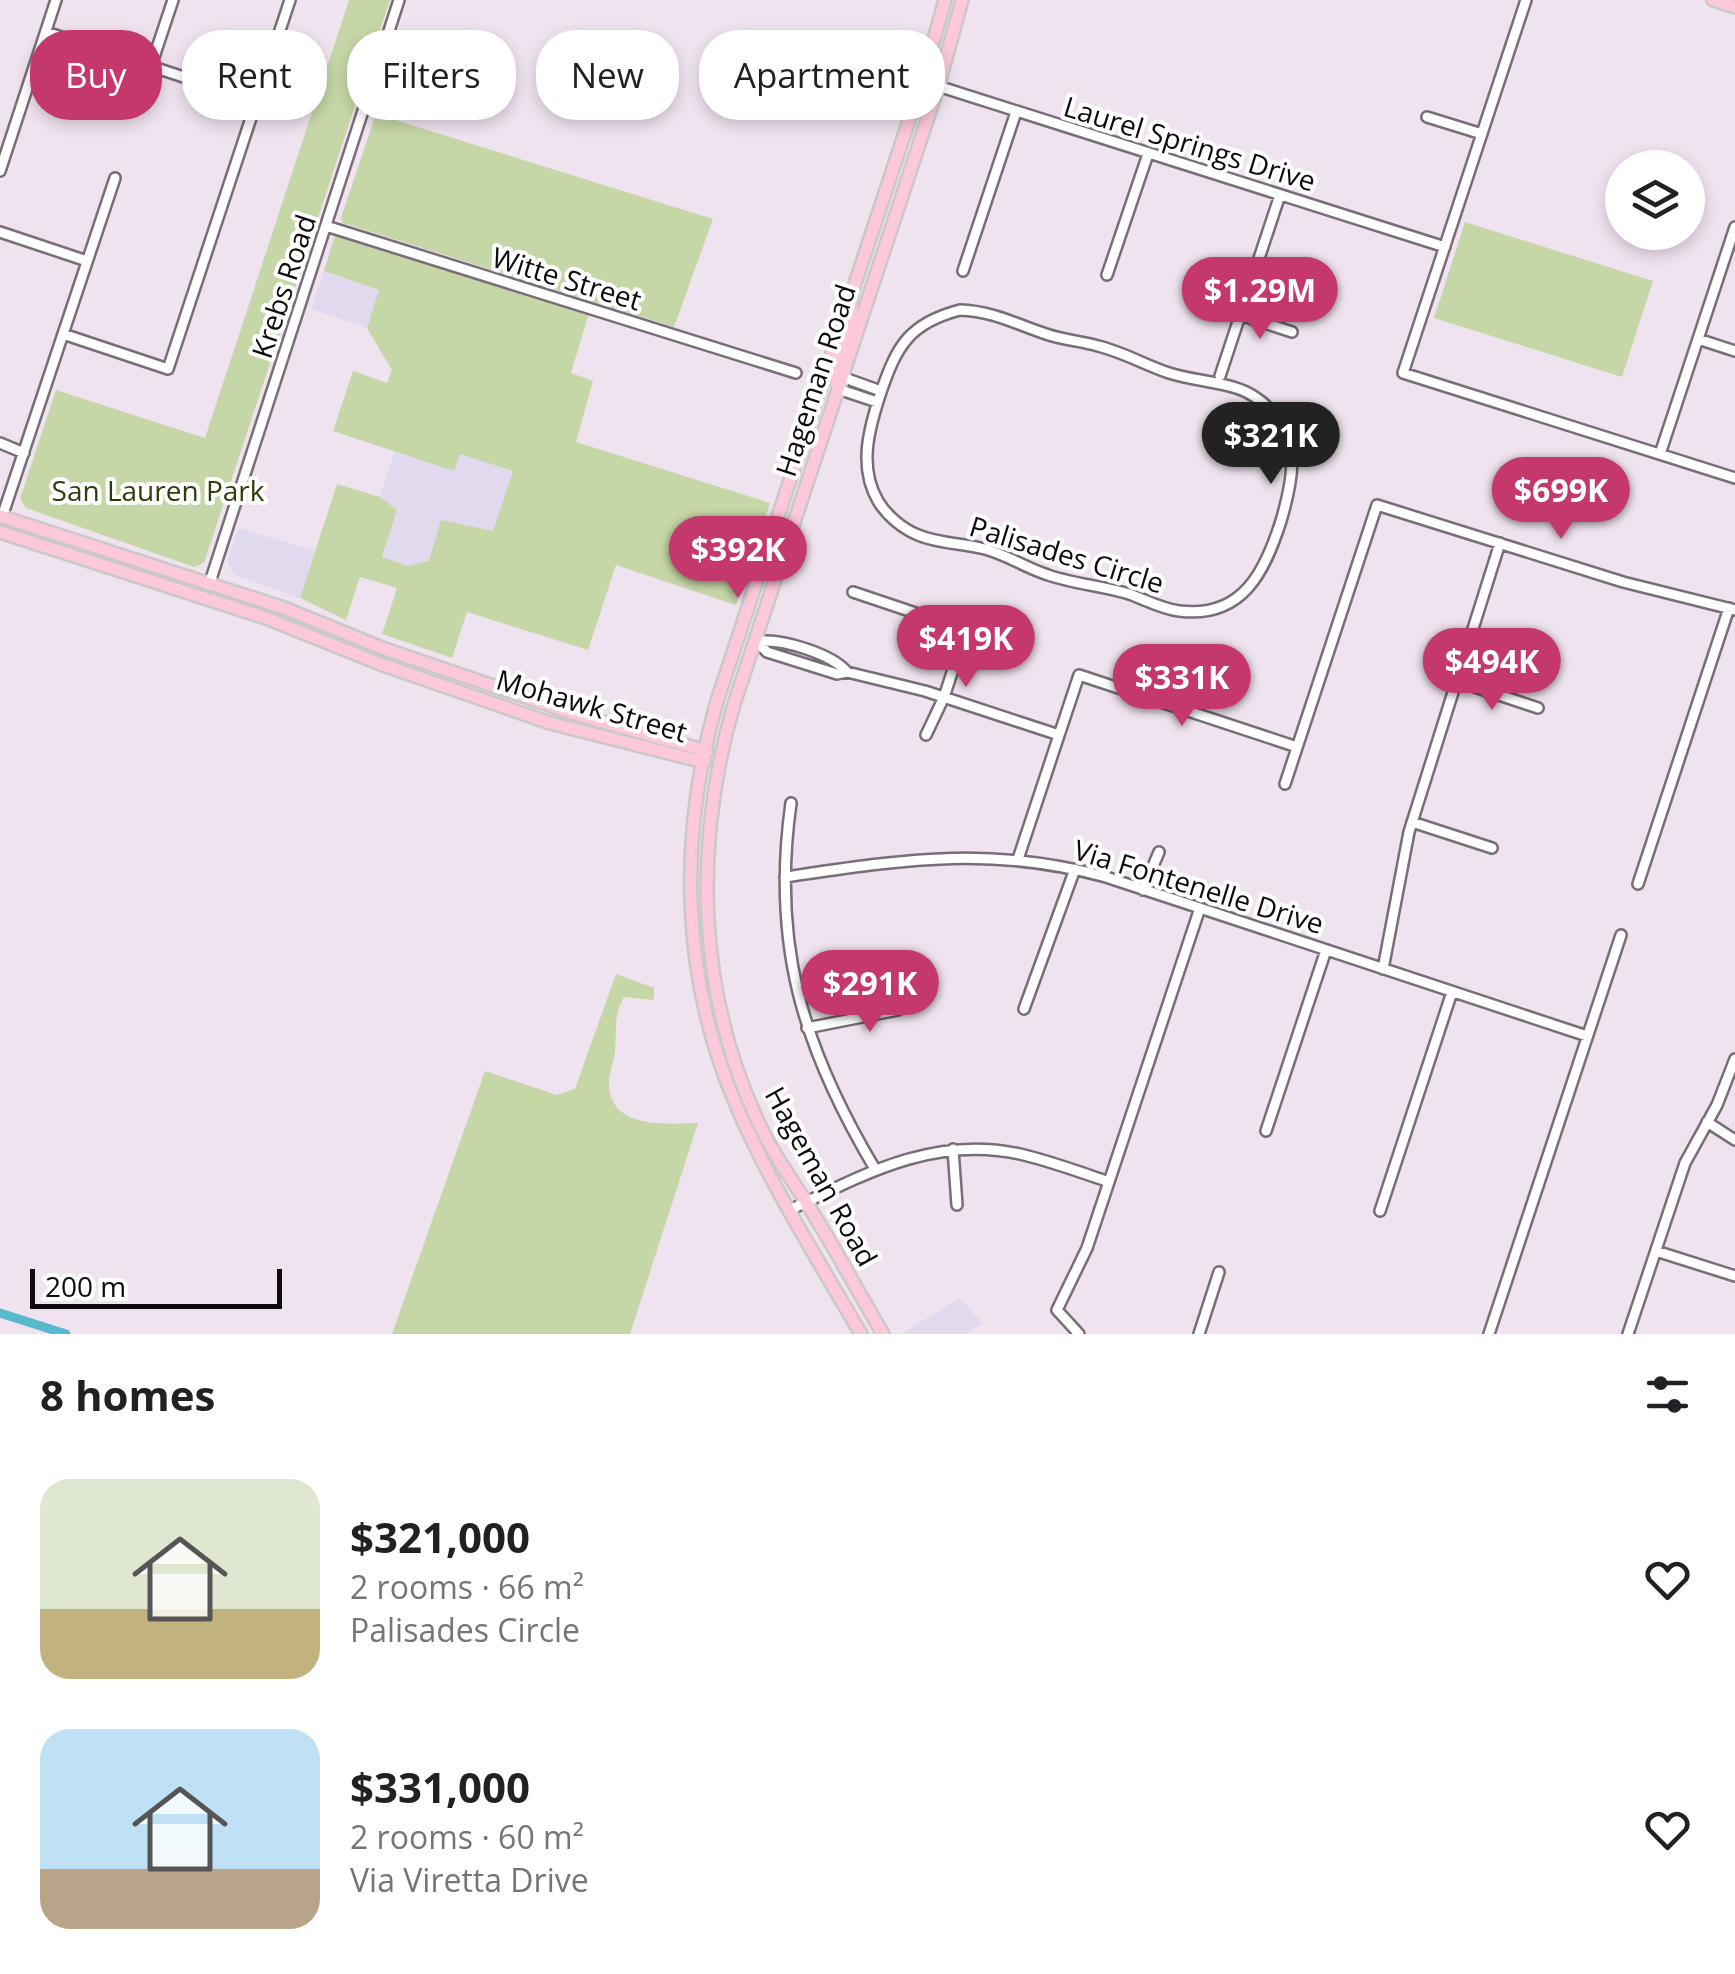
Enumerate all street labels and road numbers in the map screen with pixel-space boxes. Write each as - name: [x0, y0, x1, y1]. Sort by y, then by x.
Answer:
- street label: Laurel Springs Drive: [1059, 87, 1321, 199]
- street label: Krebs Road: [242, 209, 324, 363]
- street label: Witte Street: [488, 237, 646, 319]
- street label: Hageman Road: [766, 279, 864, 481]
- street label: Palisades Circle: [965, 506, 1169, 602]
- street label: Mohawk Street: [492, 660, 692, 750]
- street label: Via Fontenelle Drive: [1069, 830, 1329, 942]
- street label: Hageman Road: [757, 1079, 887, 1273]

